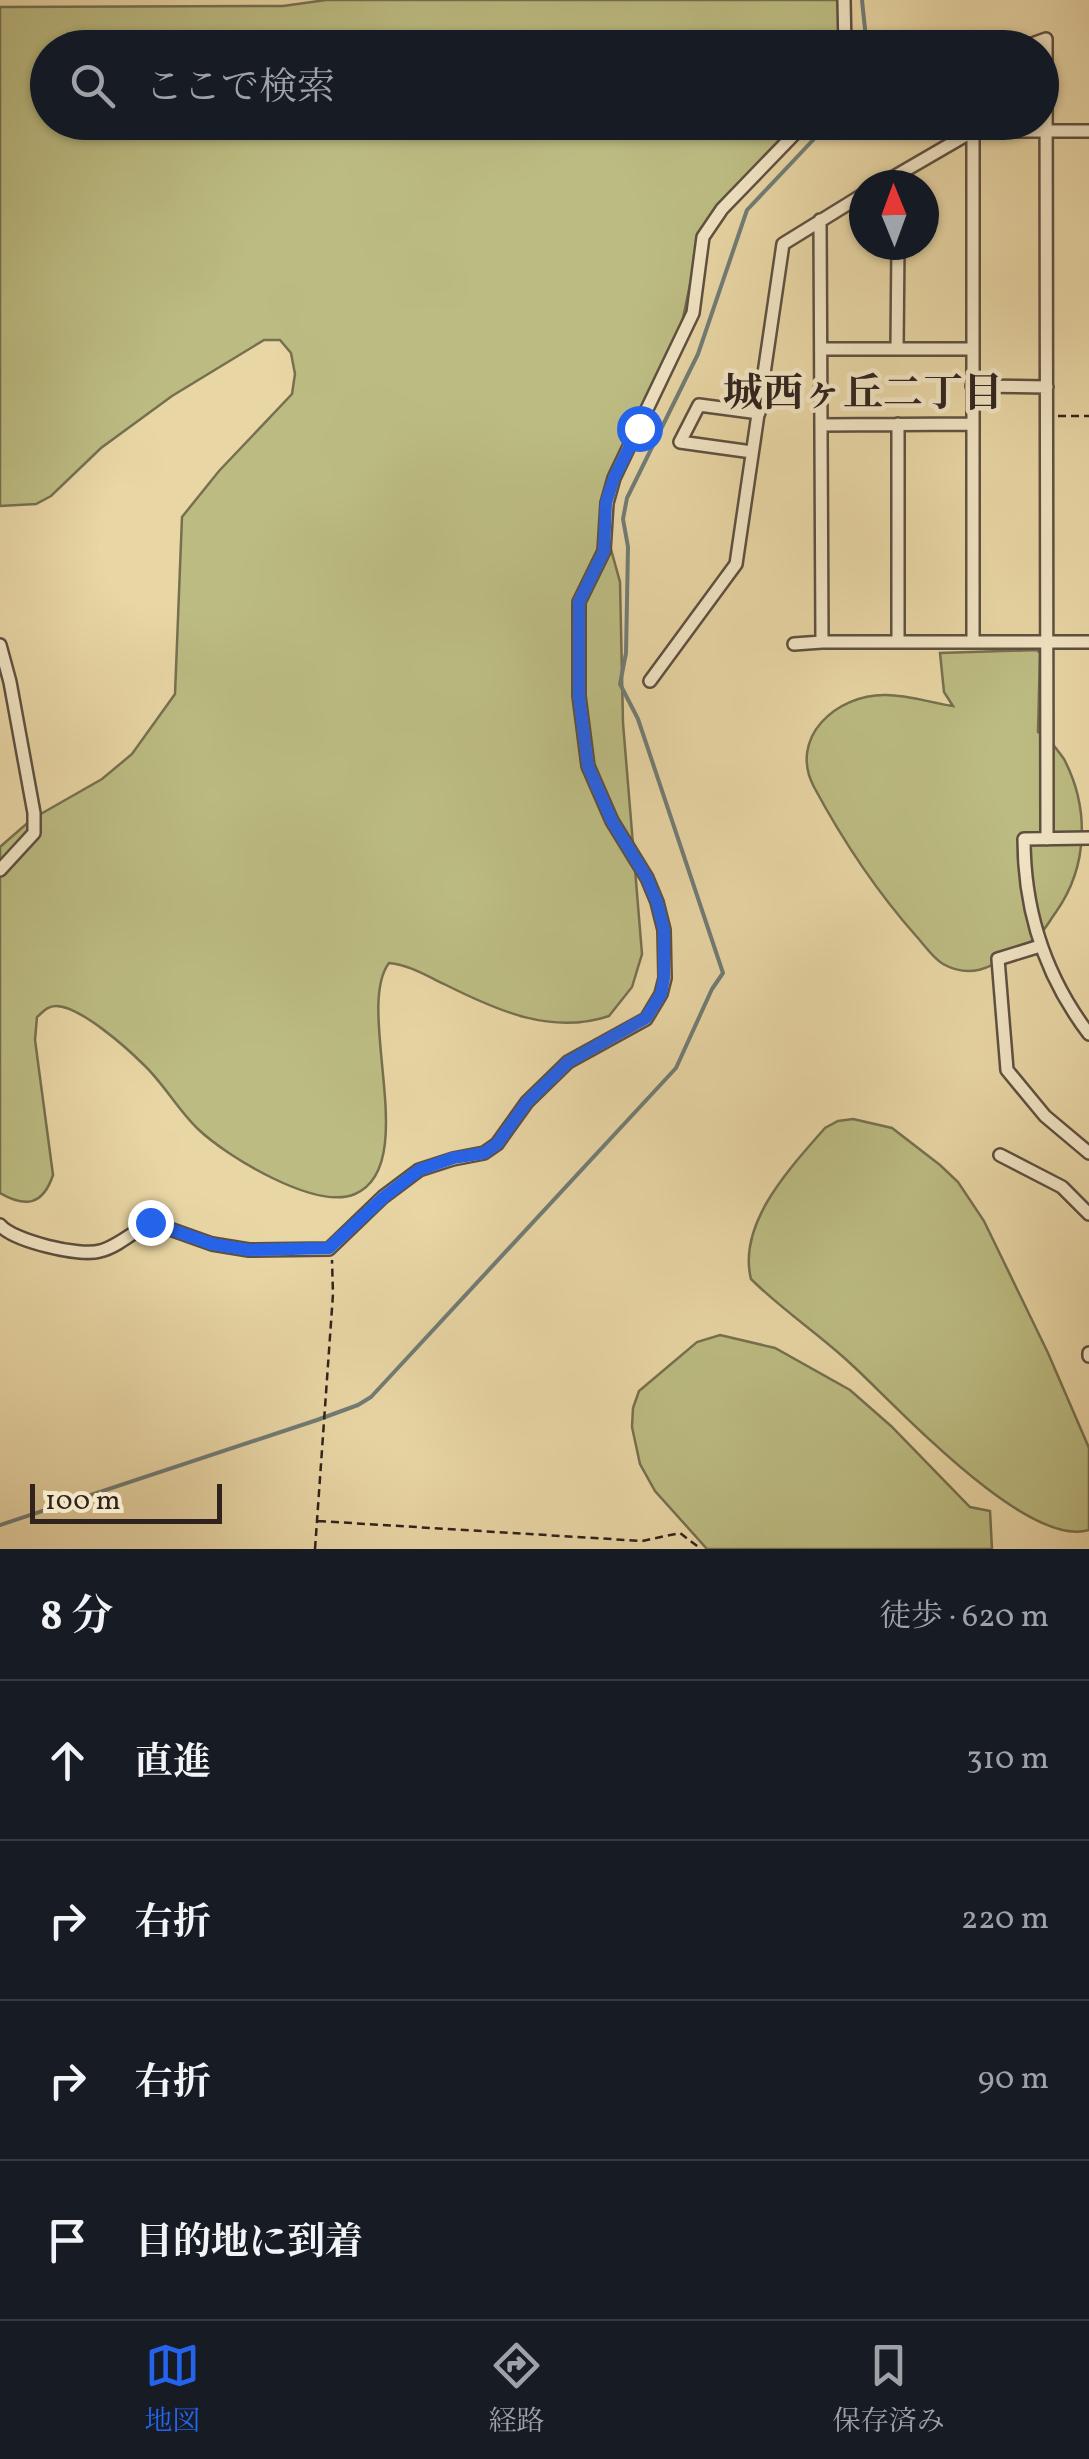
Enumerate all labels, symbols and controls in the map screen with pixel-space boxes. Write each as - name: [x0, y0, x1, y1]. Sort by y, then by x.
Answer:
- search box: [30, 30, 1059, 140]
- icon: search: [65, 58, 120, 113]
- text: ここで検索: [145, 63, 335, 116]
- north arrow: [849, 170, 939, 260]
- district label: 城西ヶ丘二丁目: [723, 368, 1003, 424]
- route start: [617, 406, 663, 452]
- route end: [128, 1200, 174, 1246]
- scale bar: [30, 1479, 222, 1524]
- text: 100 m: [45, 1482, 120, 1521]
- text: 8 分: [40, 1589, 113, 1648]
- text: 徒歩 · 620 m: [879, 1596, 1049, 1640]
- icon: ahead: [40, 1733, 95, 1788]
- text: 直進: [135, 1738, 211, 1791]
- text: 310 m: [966, 1738, 1049, 1782]
- icon: right: [40, 1893, 95, 1948]
- text: 右折: [135, 1898, 211, 1951]
- text: 220 m: [961, 1898, 1049, 1942]
- icon: right: [40, 2053, 95, 2108]
- text: 右折: [135, 2058, 211, 2111]
- text: 90 m: [978, 2058, 1049, 2102]
- icon: arrive: [40, 2213, 95, 2268]
- text: 目的地に到着: [135, 2218, 363, 2271]
- tab: 地図: [144, 2338, 200, 2442]
- tab: 経路: [488, 2338, 545, 2442]
- tab: 保存済み: [833, 2338, 945, 2442]

